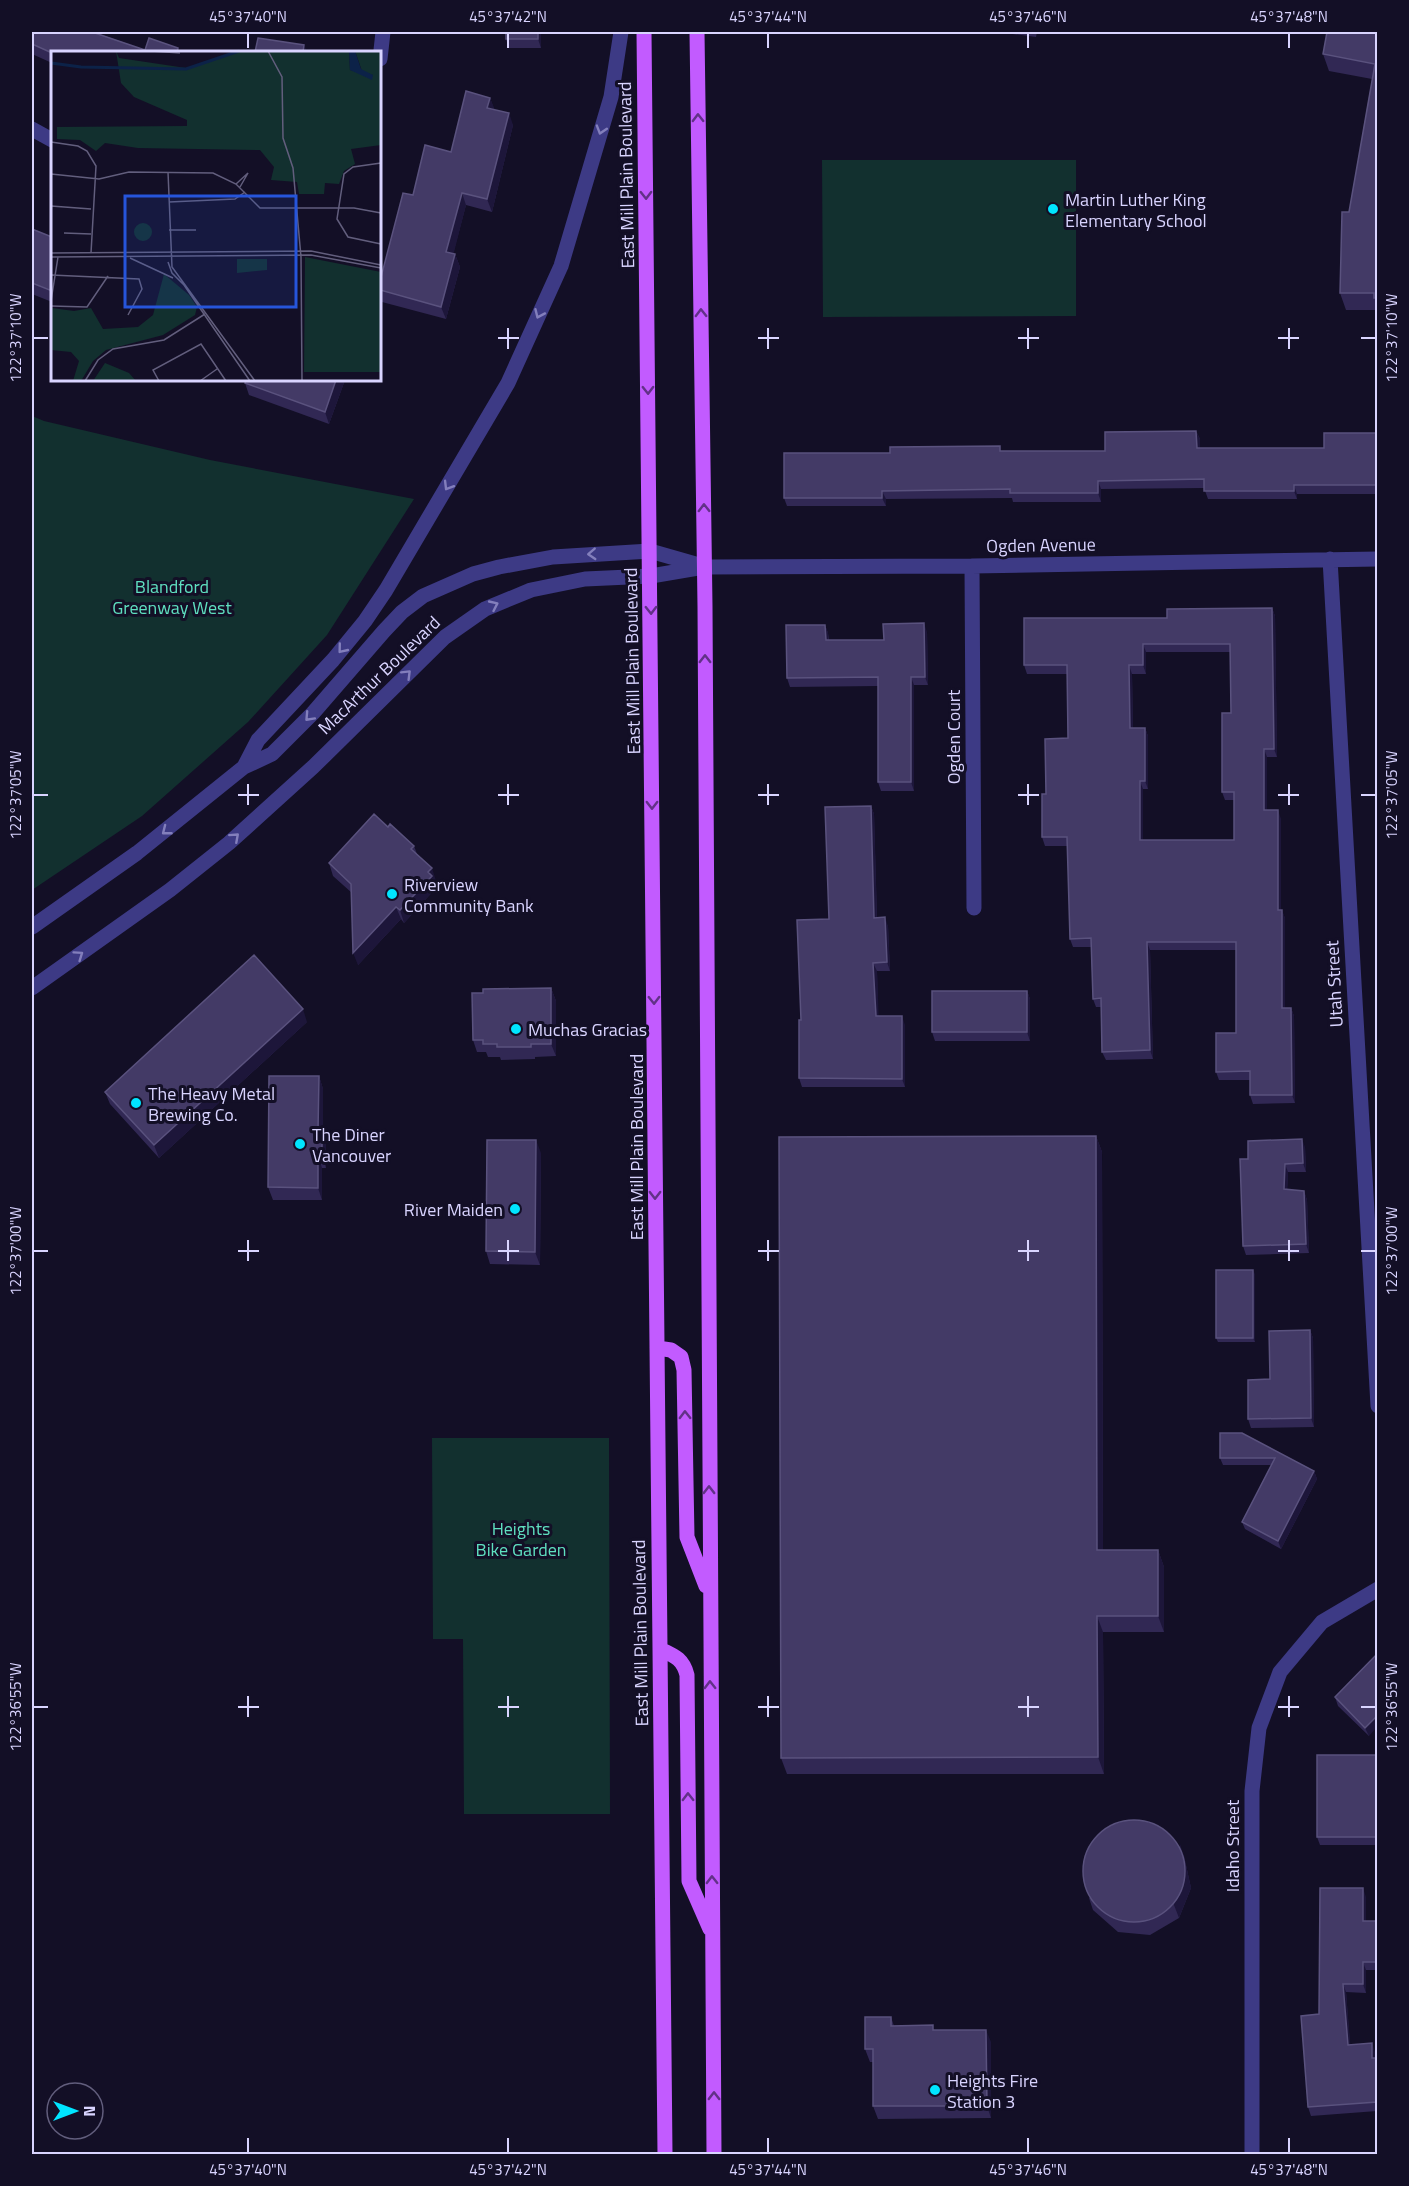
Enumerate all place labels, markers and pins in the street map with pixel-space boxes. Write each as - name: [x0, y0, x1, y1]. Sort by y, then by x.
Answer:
- place label: Martin Luther King Elementary School: [1065, 186, 1207, 234]
- marker: Martin Luther King Elementary School: [1046, 202, 1060, 216]
- place label: Riverview Community Bank: [404, 871, 534, 919]
- marker: Riverview Community Bank: [385, 887, 399, 901]
- place label: Muchas Gracias: [528, 1016, 647, 1043]
- marker: Muchas Gracias: [509, 1022, 523, 1036]
- place label: The Heavy Metal Brewing Co.: [148, 1080, 275, 1128]
- marker: The Heavy Metal Brewing Co.: [129, 1096, 143, 1110]
- place label: The Diner Vancouver: [312, 1121, 391, 1169]
- marker: The Diner Vancouver: [293, 1137, 307, 1151]
- place label: River Maiden: [404, 1196, 503, 1223]
- marker: River Maiden: [508, 1202, 522, 1216]
- place label: Heights Fire Station 3: [947, 2067, 1038, 2115]
- marker: Heights Fire Station 3: [928, 2083, 942, 2097]

